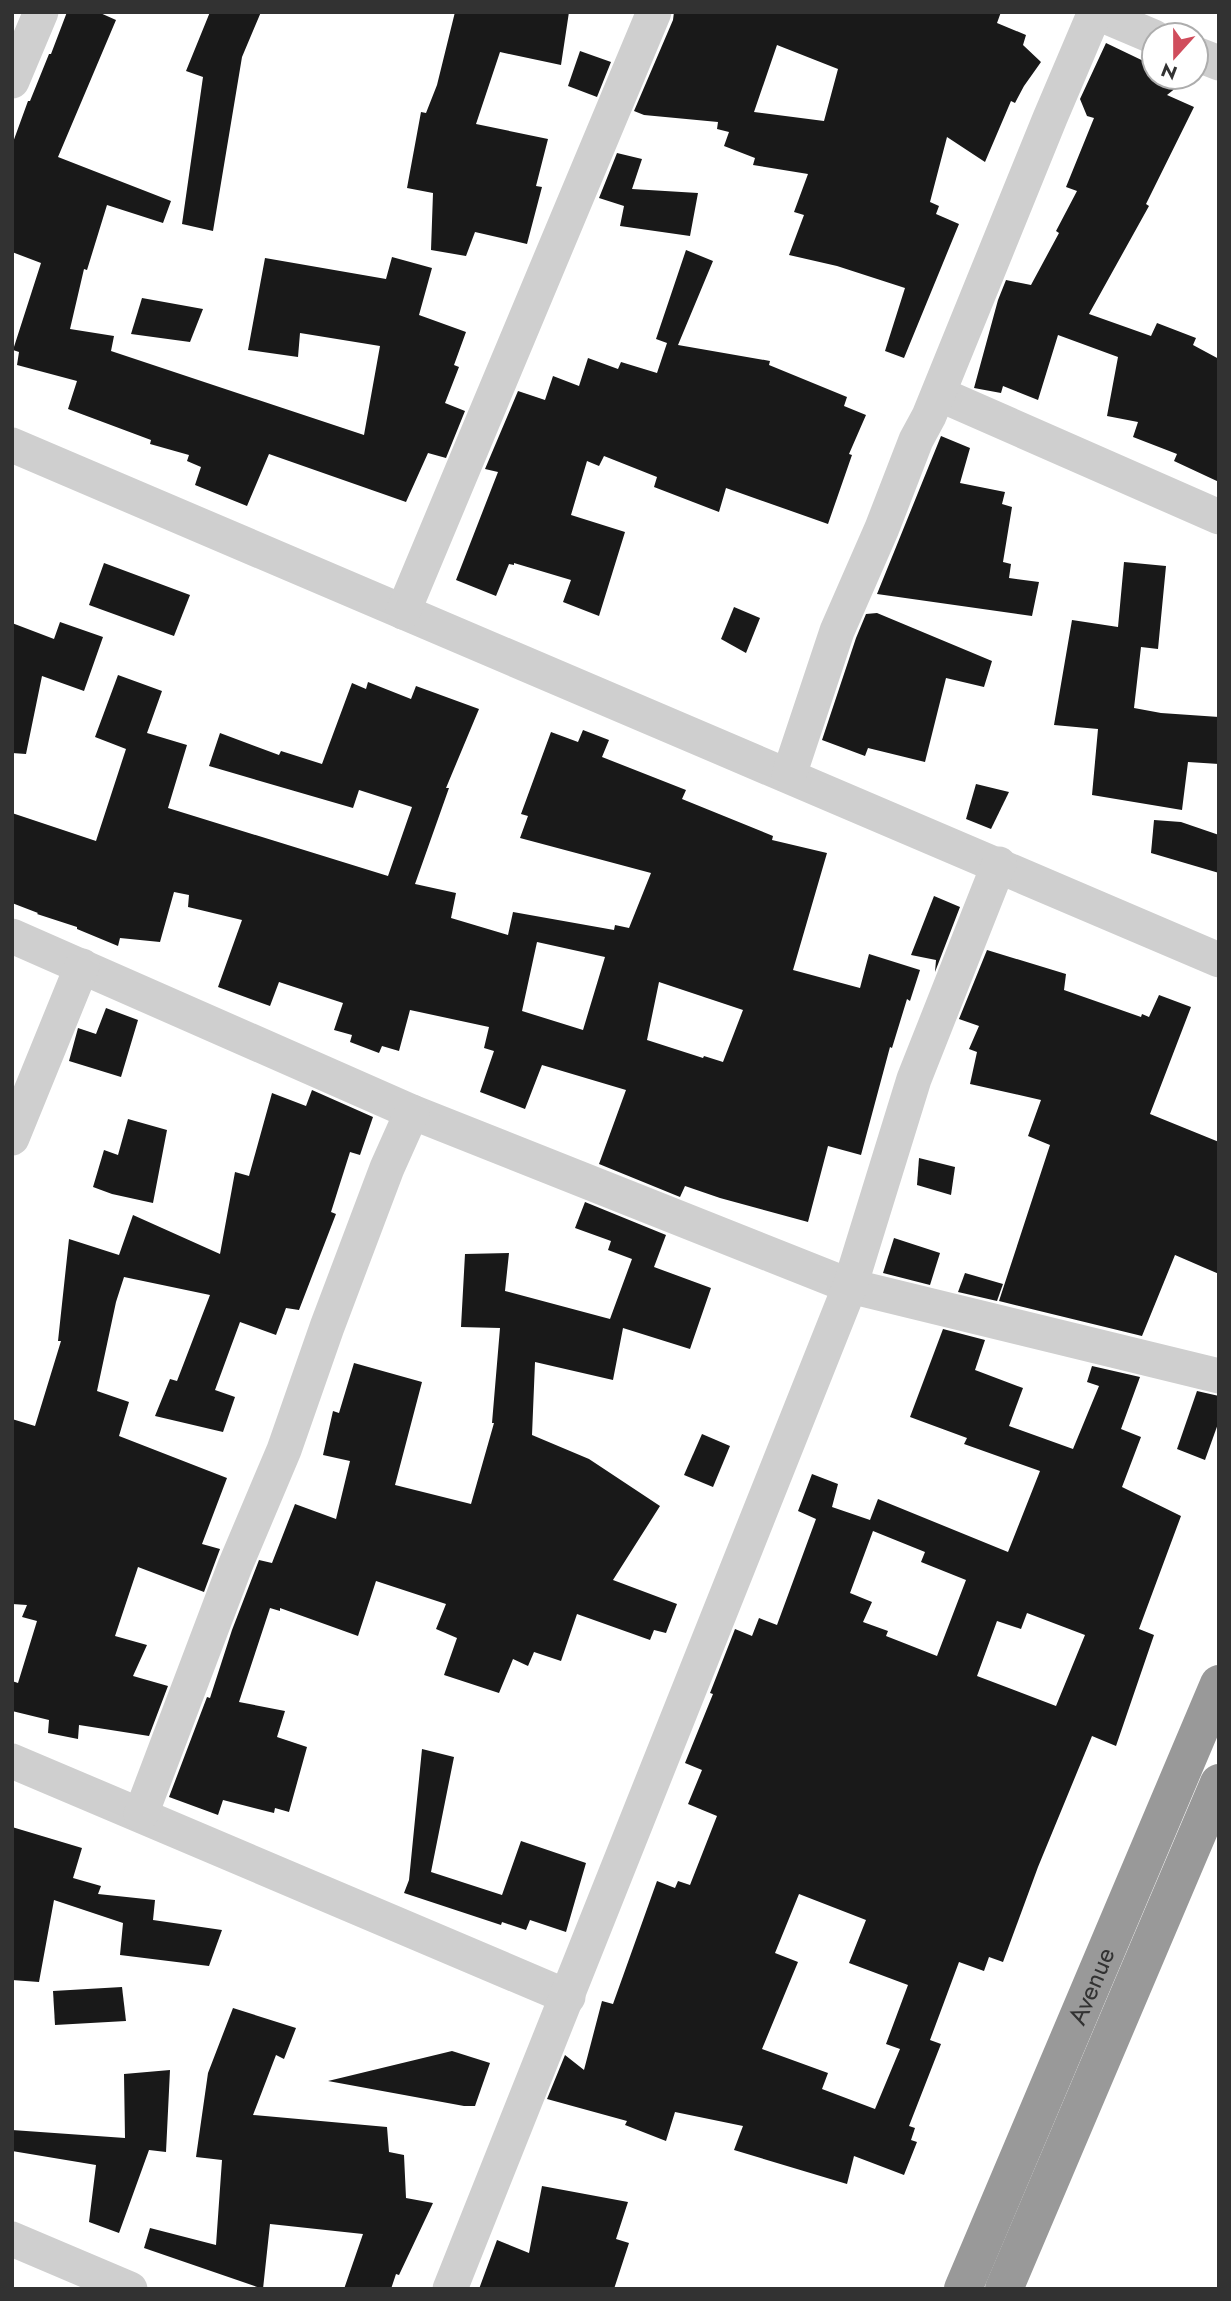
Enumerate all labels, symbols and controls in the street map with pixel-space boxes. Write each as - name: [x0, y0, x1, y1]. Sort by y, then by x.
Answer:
- north arrow: [1140, 21, 1210, 91]
- text: N: [1157, 56, 1181, 87]
- street label: Avenue: [1058, 1941, 1124, 2031]

